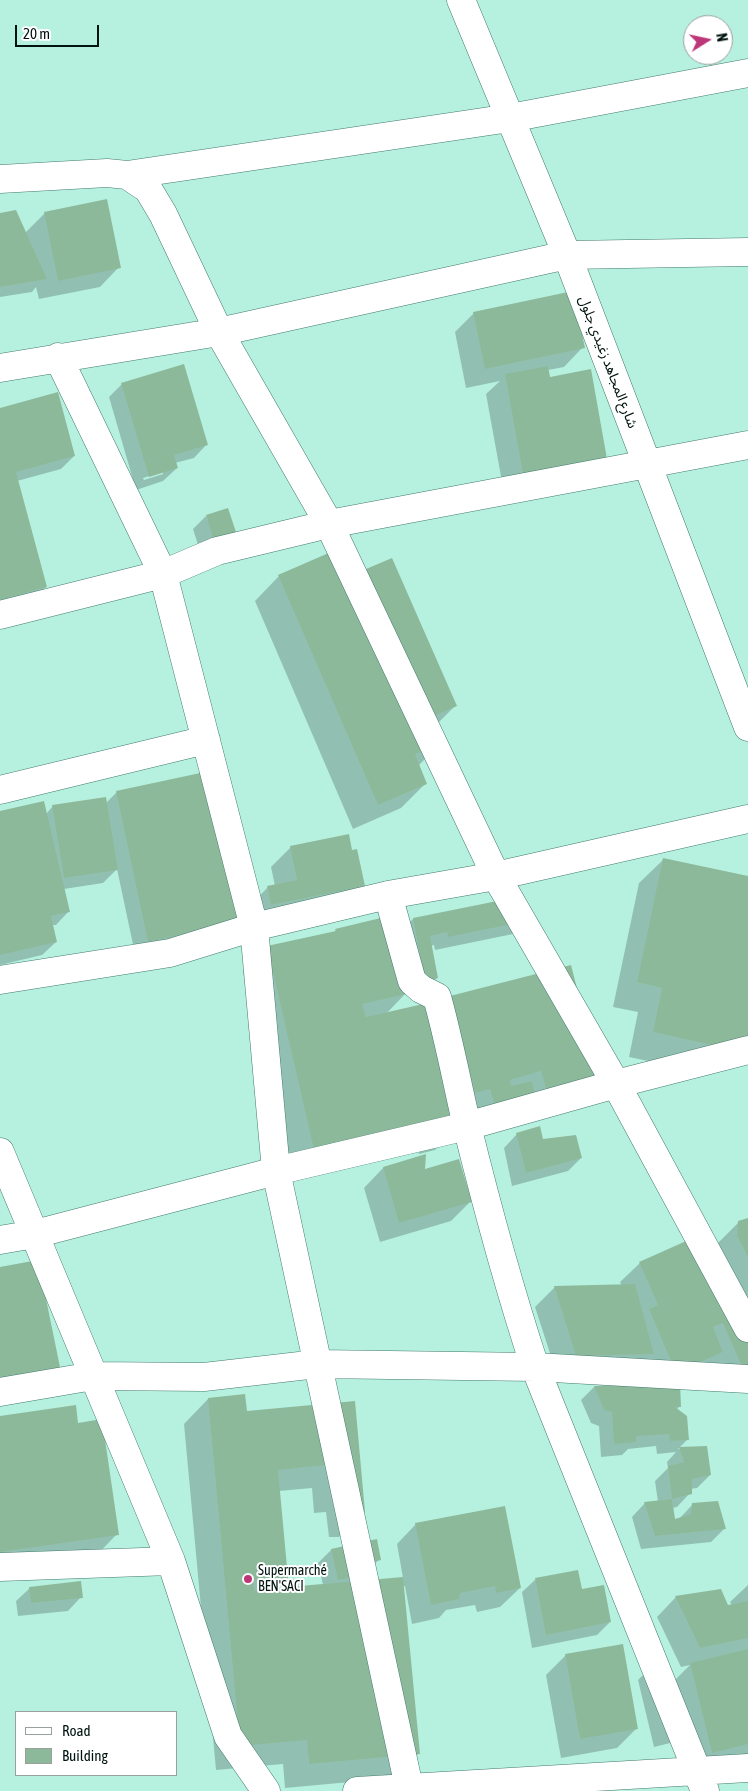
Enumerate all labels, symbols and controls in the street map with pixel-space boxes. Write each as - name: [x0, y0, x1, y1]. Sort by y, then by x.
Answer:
- scale bar: [18, 15, 101, 47]
- north arrow: [683, 15, 733, 65]
- text: 20 m: [23, 25, 50, 42]
- text: N: [713, 32, 730, 43]
- street label: شارع المجاهد زغيدي جلول: [575, 293, 641, 431]
- place label: Supermarché BEN'SACI: [258, 1563, 327, 1595]
- marker: Supermarché BEN'SACI: [242, 1573, 254, 1585]
- legend: [15, 1711, 178, 1776]
- text: Road: [62, 1722, 91, 1739]
- text: Building: [62, 1747, 108, 1764]

